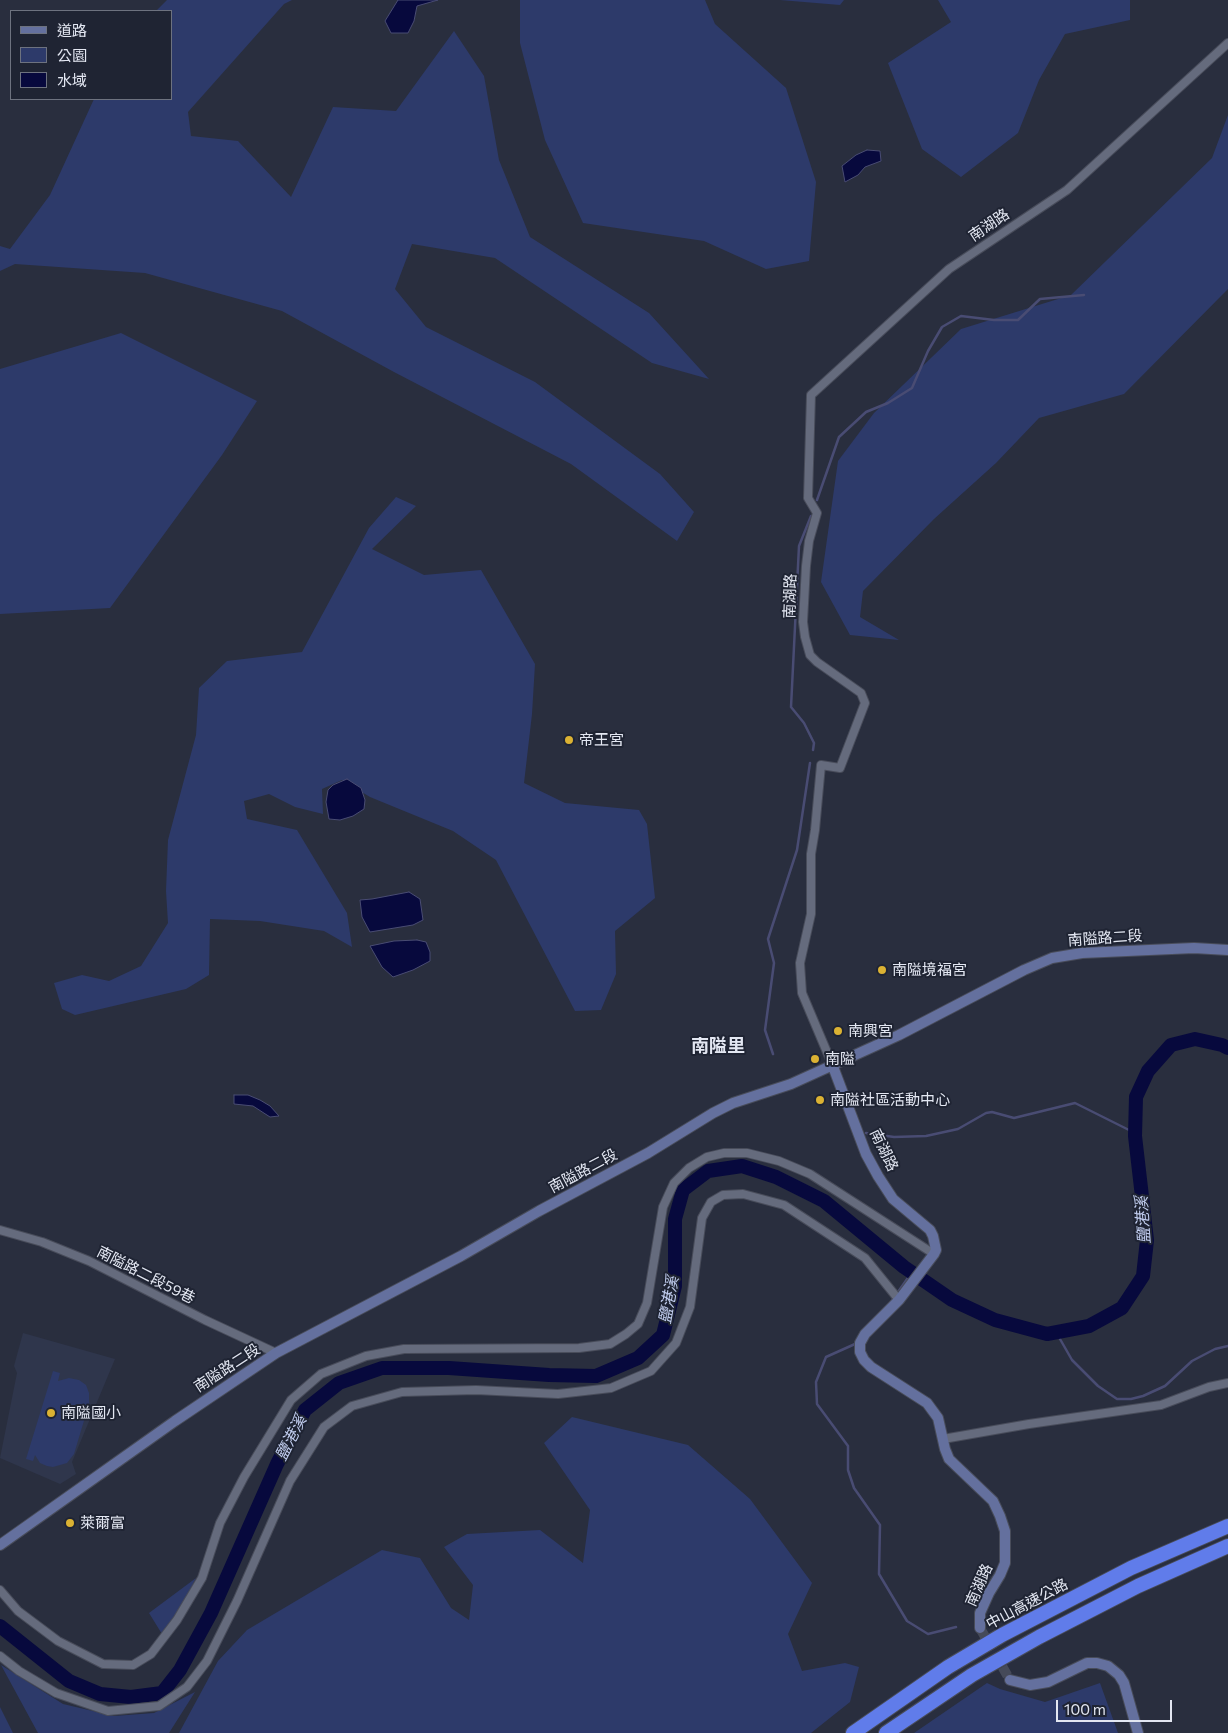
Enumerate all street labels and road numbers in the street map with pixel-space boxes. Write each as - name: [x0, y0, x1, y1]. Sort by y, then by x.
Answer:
- street label: 南湖路: [965, 205, 1013, 245]
- street label: 南湖路: [780, 573, 800, 619]
- street label: 南隘路二段: [1067, 926, 1143, 950]
- street label: 南湖路: [866, 1126, 902, 1174]
- street label: 南隘路二段: [546, 1145, 620, 1197]
- street label: 南隘路二段59巷: [94, 1243, 198, 1307]
- street label: 南隘路二段: [191, 1340, 263, 1396]
- street label: 南湖路: [962, 1561, 996, 1609]
- street label: 中山高速公路: [983, 1575, 1071, 1633]

